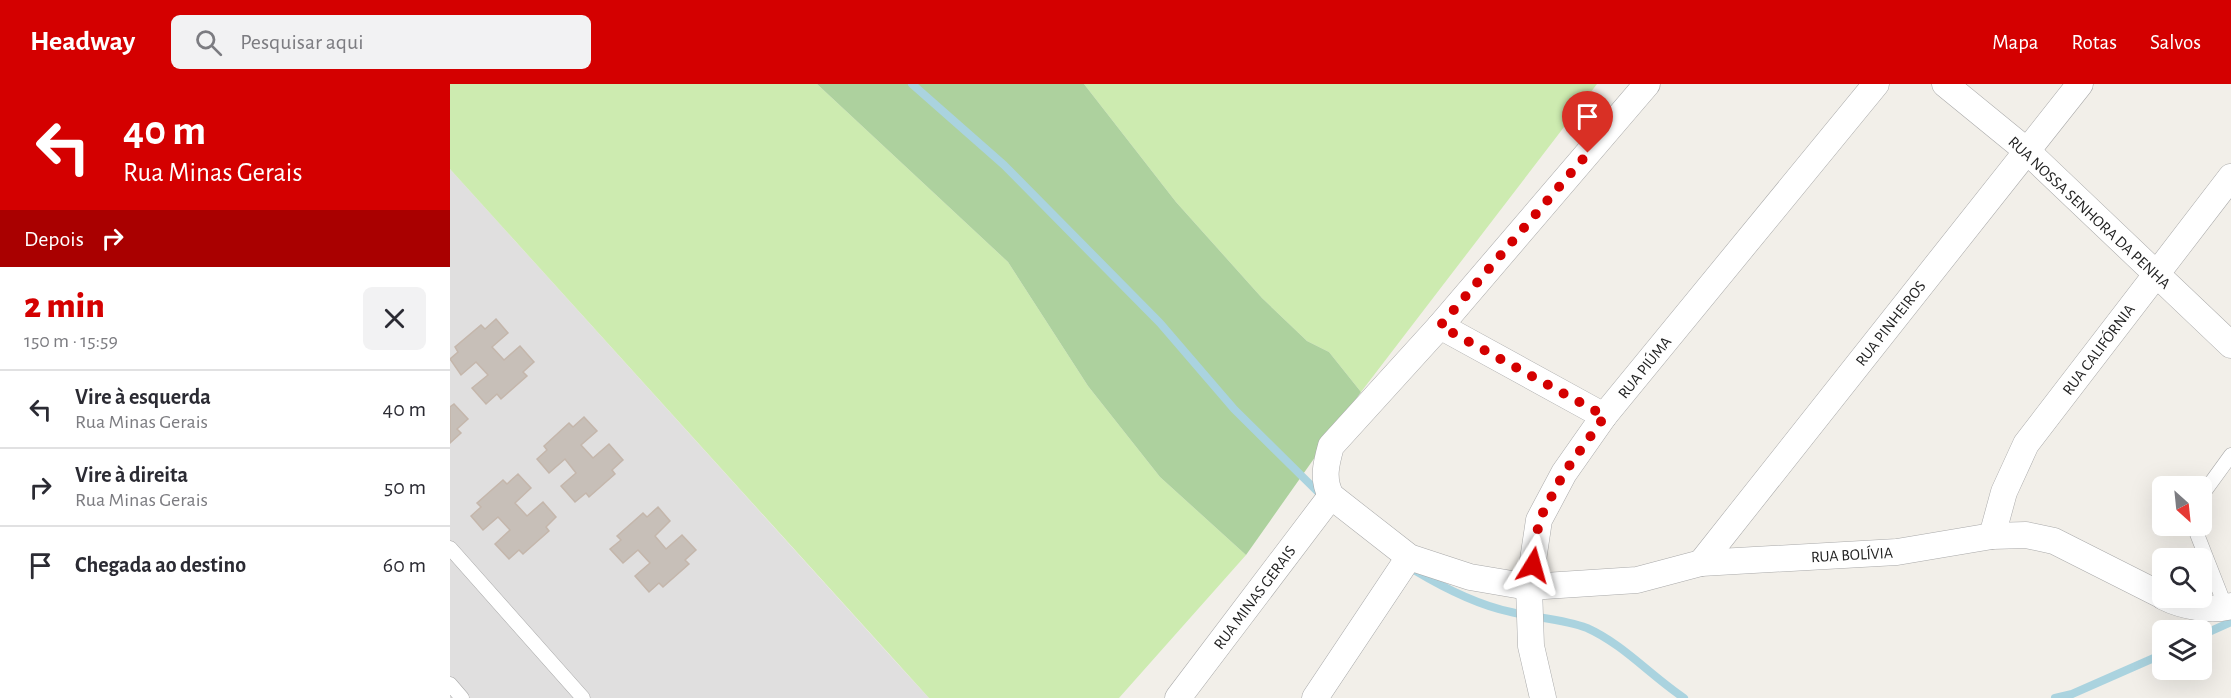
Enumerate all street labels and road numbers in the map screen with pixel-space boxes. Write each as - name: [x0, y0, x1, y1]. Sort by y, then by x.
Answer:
- street label: RUA NOSSA SENHORA DA PENHA: [2005, 134, 2173, 292]
- street label: RUA PINHEIROS: [1853, 278, 1929, 369]
- street label: RUA CALIFÓRNIA: [2058, 300, 2138, 398]
- street label: RUA PIÚMA: [1613, 332, 1675, 402]
- street label: RUA MINAS GERAIS: [1211, 543, 1299, 652]
- street label: RUA BOLÍVIA: [1810, 543, 1894, 565]

